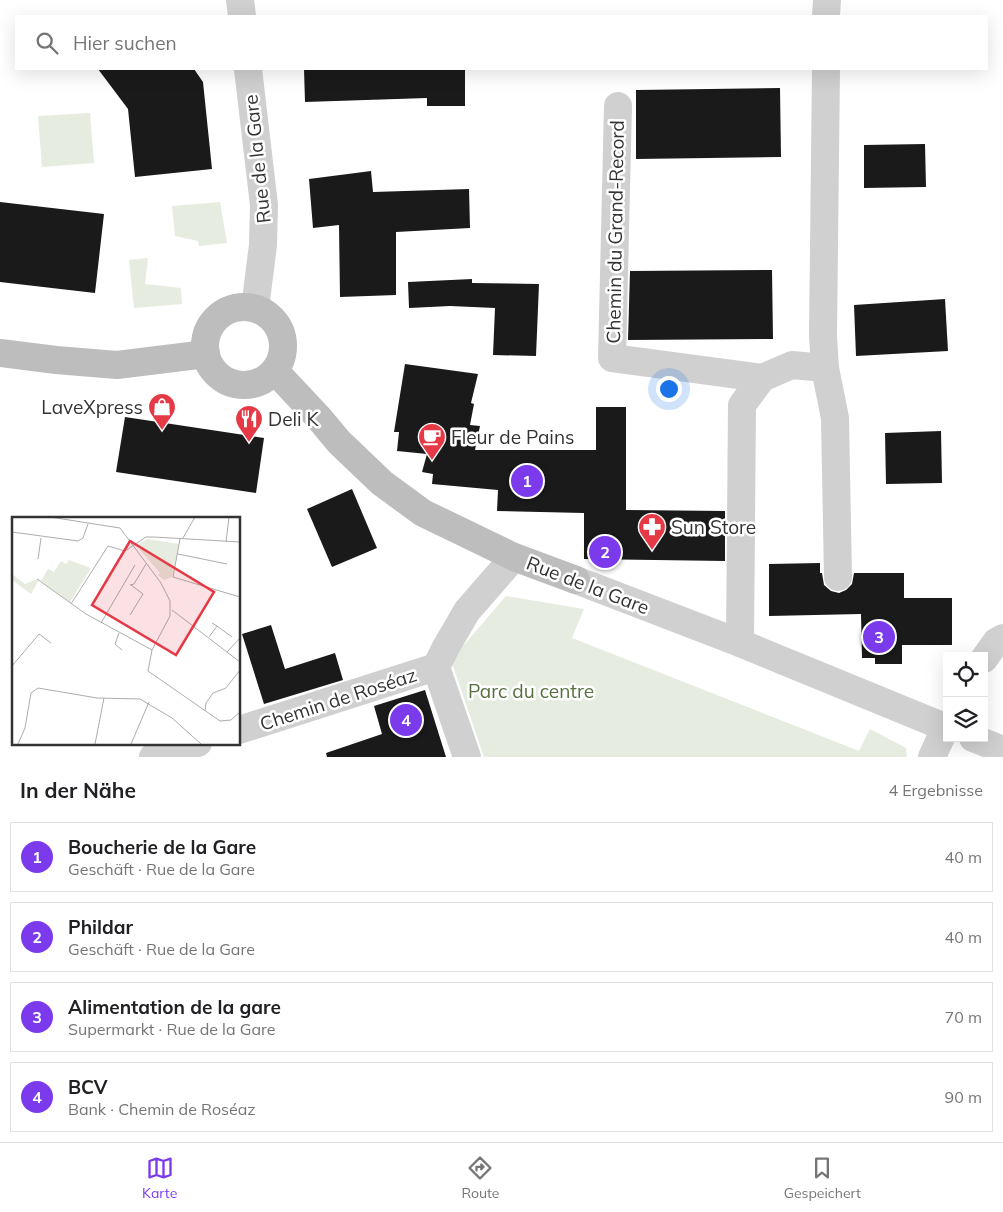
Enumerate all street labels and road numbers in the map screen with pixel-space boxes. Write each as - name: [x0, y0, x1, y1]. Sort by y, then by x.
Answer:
- street label: Rue de la Gare: [238, 93, 276, 225]
- street label: Chemin du Grand-Record: [601, 120, 629, 344]
- street label: Rue de la Gare: [523, 551, 653, 619]
- street label: Chemin de Roséaz: [257, 662, 419, 736]

